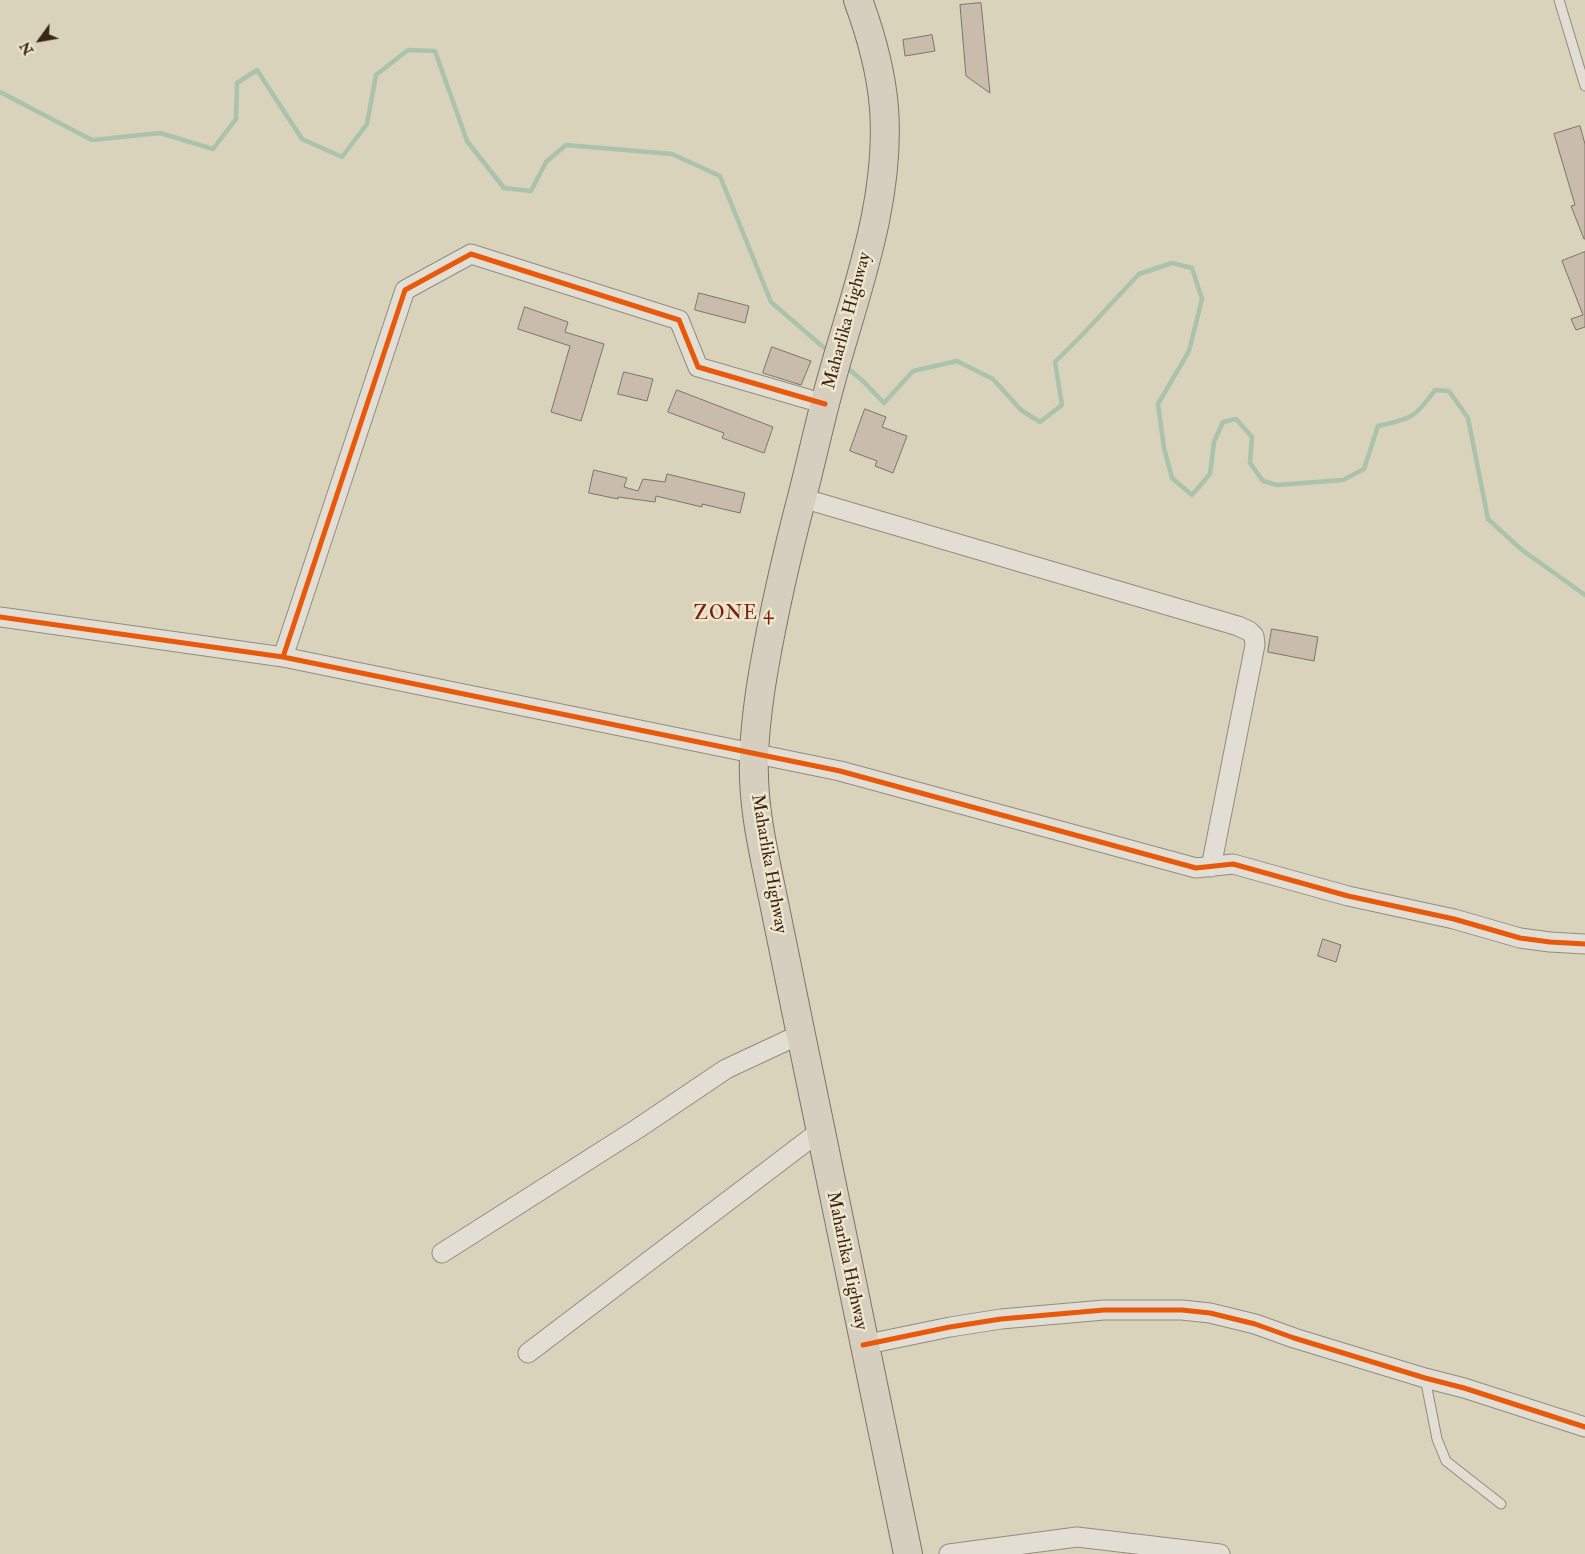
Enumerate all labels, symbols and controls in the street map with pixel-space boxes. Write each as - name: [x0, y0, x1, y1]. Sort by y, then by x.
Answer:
- north arrow: [15, 15, 65, 65]
- text: N: [16, 38, 37, 58]
- street label: Maharlika Highway: [819, 250, 877, 392]
- district label: ZONE 4: [693, 604, 775, 626]
- street label: Maharlika Highway: [745, 793, 791, 935]
- street label: Maharlika Highway: [821, 1190, 871, 1332]

